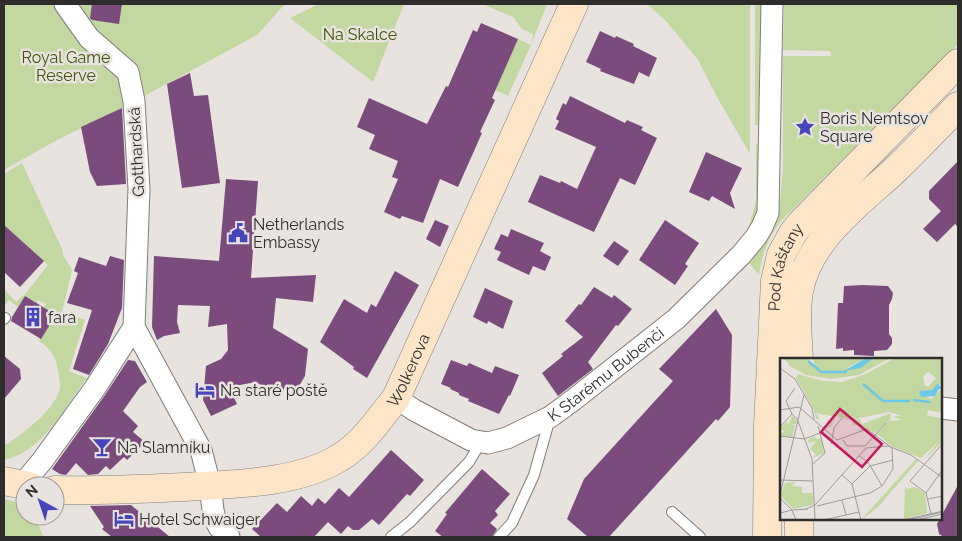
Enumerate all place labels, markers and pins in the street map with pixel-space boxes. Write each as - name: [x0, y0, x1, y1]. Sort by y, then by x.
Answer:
- place label: Boris Nemtsov Square: [820, 109, 929, 146]
- place icon: Boris Nemtsov Square: [794, 116, 816, 138]
- place label: Netherlands Embassy: [253, 215, 345, 252]
- public building icon: Netherlands Embassy: [227, 222, 249, 244]
- building icon: fara: [22, 306, 44, 328]
- place label: fara: [48, 308, 76, 327]
- hotel icon: Na staré poště: [194, 379, 216, 401]
- place label: Na staré poště: [220, 381, 327, 400]
- bar icon: Na Slamníku: [91, 436, 113, 458]
- place label: Na Slamníku: [117, 438, 210, 457]
- hotel icon: Hotel Schwaiger: [113, 508, 135, 530]
- place label: Hotel Schwaiger: [139, 510, 261, 529]

